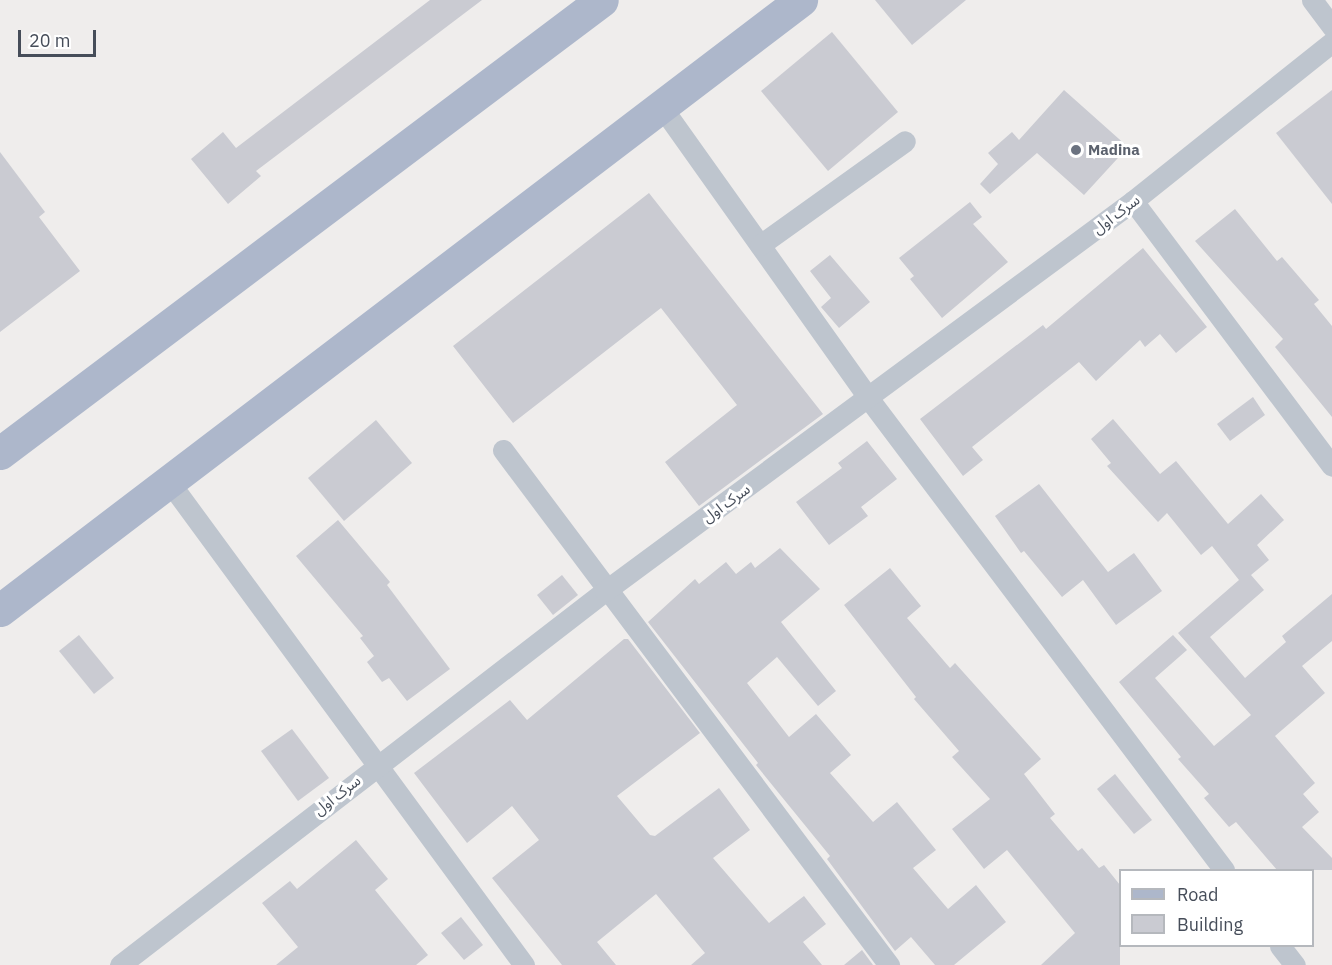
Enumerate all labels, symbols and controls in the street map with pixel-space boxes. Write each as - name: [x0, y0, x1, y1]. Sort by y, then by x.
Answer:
- scale bar: [21, 18, 99, 56]
- text: 20 m: [29, 29, 71, 52]
- place label: Madina: [1088, 141, 1140, 159]
- marker: Madina: [1069, 143, 1083, 157]
- street label: سرک‌ اول: [1089, 190, 1143, 238]
- street label: سرک‌ اول: [699, 480, 753, 526]
- street label: سرک‌ اول: [310, 771, 364, 819]
- legend: [1119, 869, 1314, 947]
- text: Road: [1177, 883, 1218, 906]
- text: Building: [1177, 913, 1243, 936]

